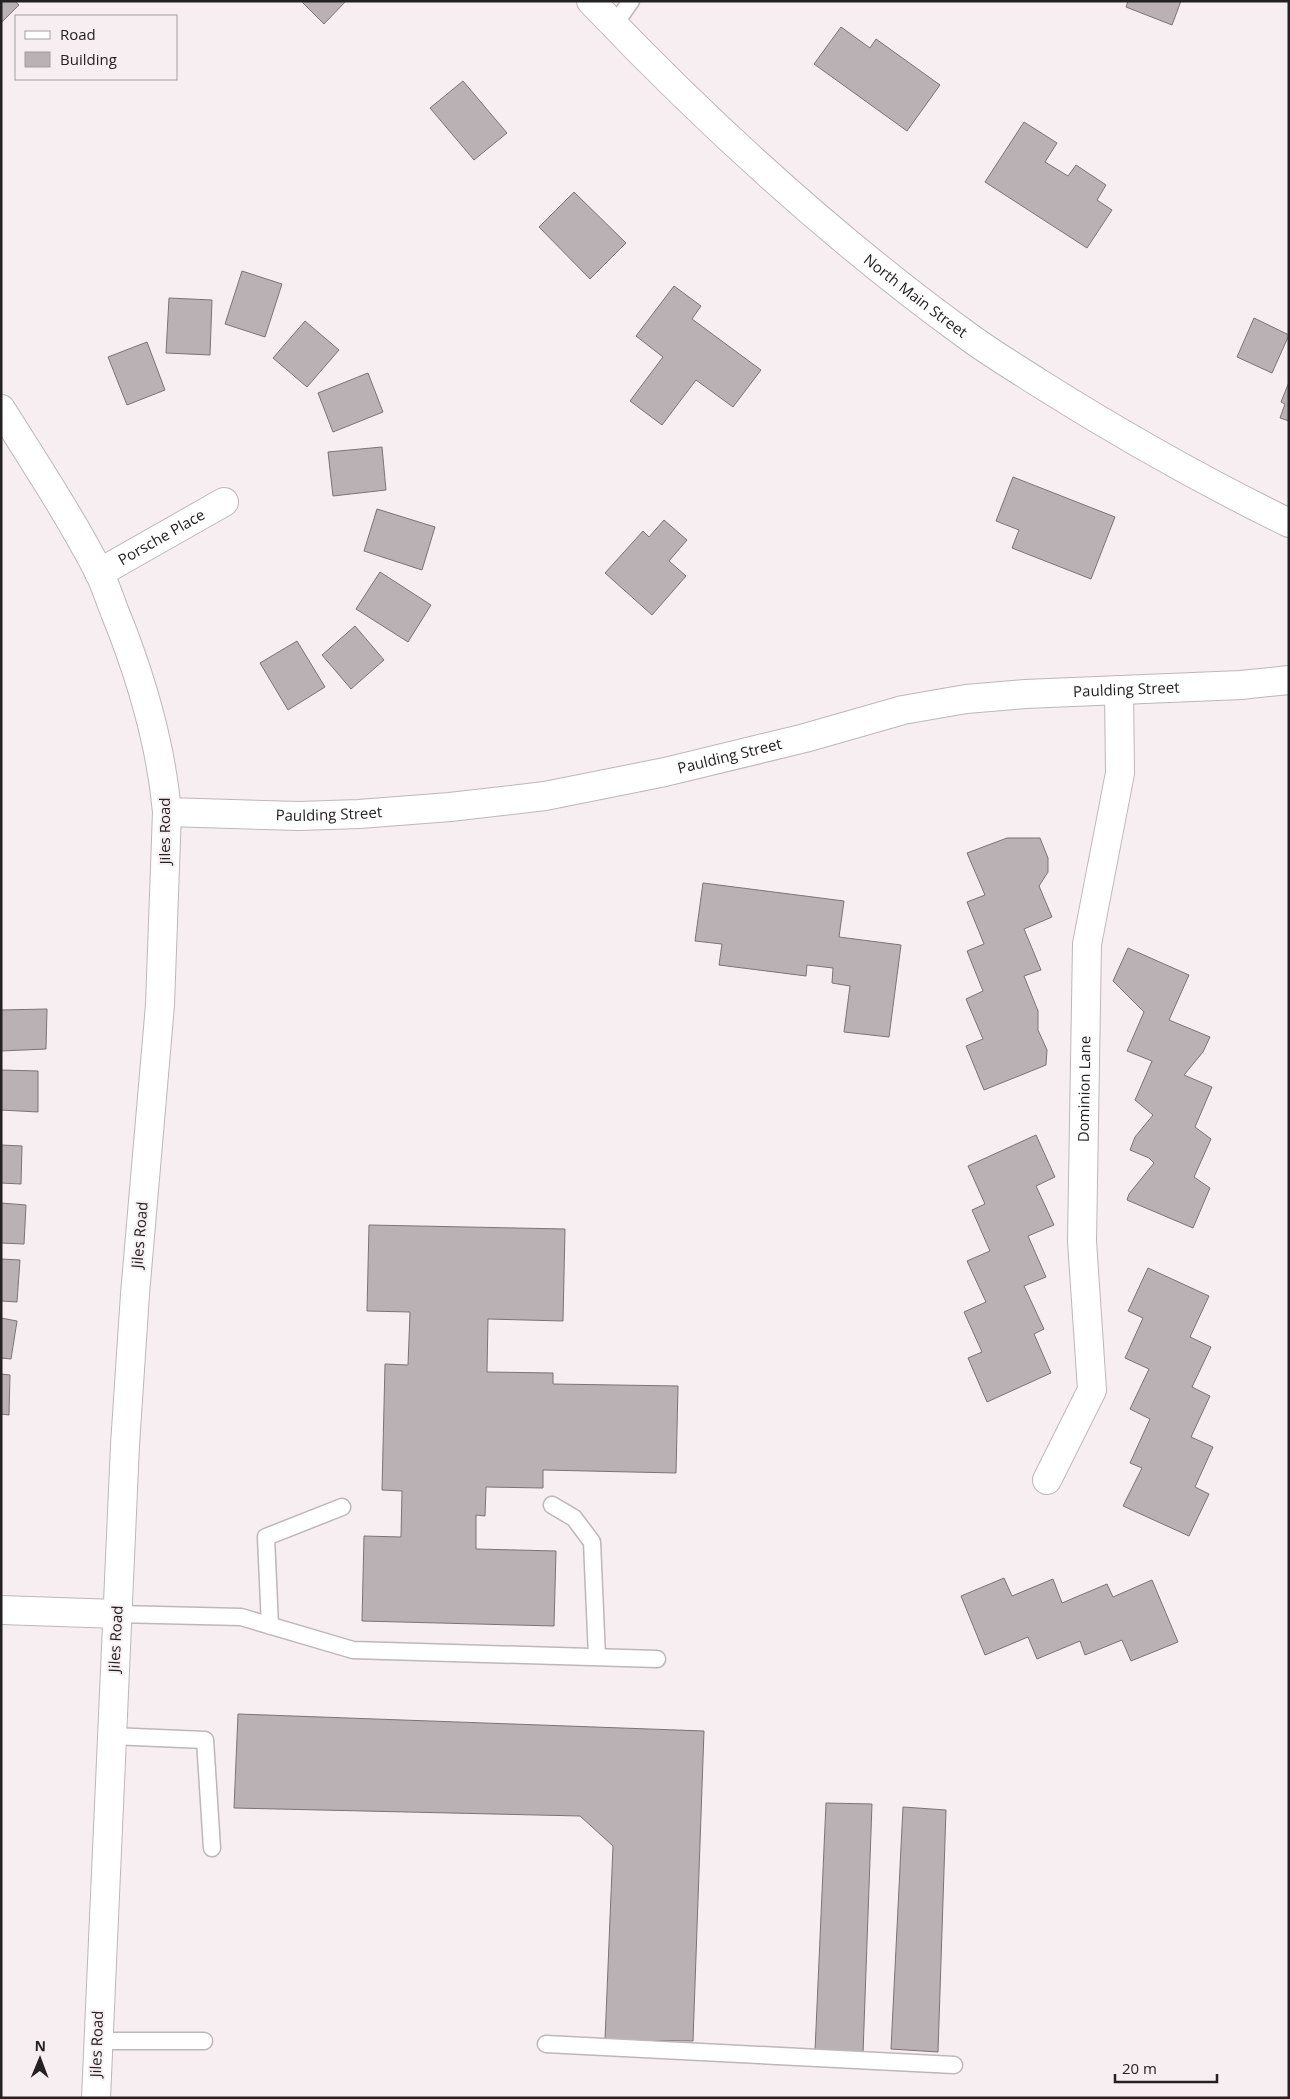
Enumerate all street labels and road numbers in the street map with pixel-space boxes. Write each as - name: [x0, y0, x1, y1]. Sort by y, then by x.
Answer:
- street label: North Main Street: [860, 249, 972, 342]
- street label: Porsche Place: [114, 504, 208, 569]
- street label: Paulding Street: [1073, 677, 1180, 701]
- street label: Paulding Street: [675, 733, 784, 778]
- street label: Jiles Road: [154, 798, 174, 866]
- street label: Paulding Street: [275, 801, 383, 825]
- street label: Dominion Lane: [1073, 1036, 1094, 1142]
- street label: Jiles Road: [126, 1201, 152, 1271]
- street label: Jiles Road: [103, 1605, 127, 1675]
- street label: Jiles Road: [85, 2010, 107, 2080]

